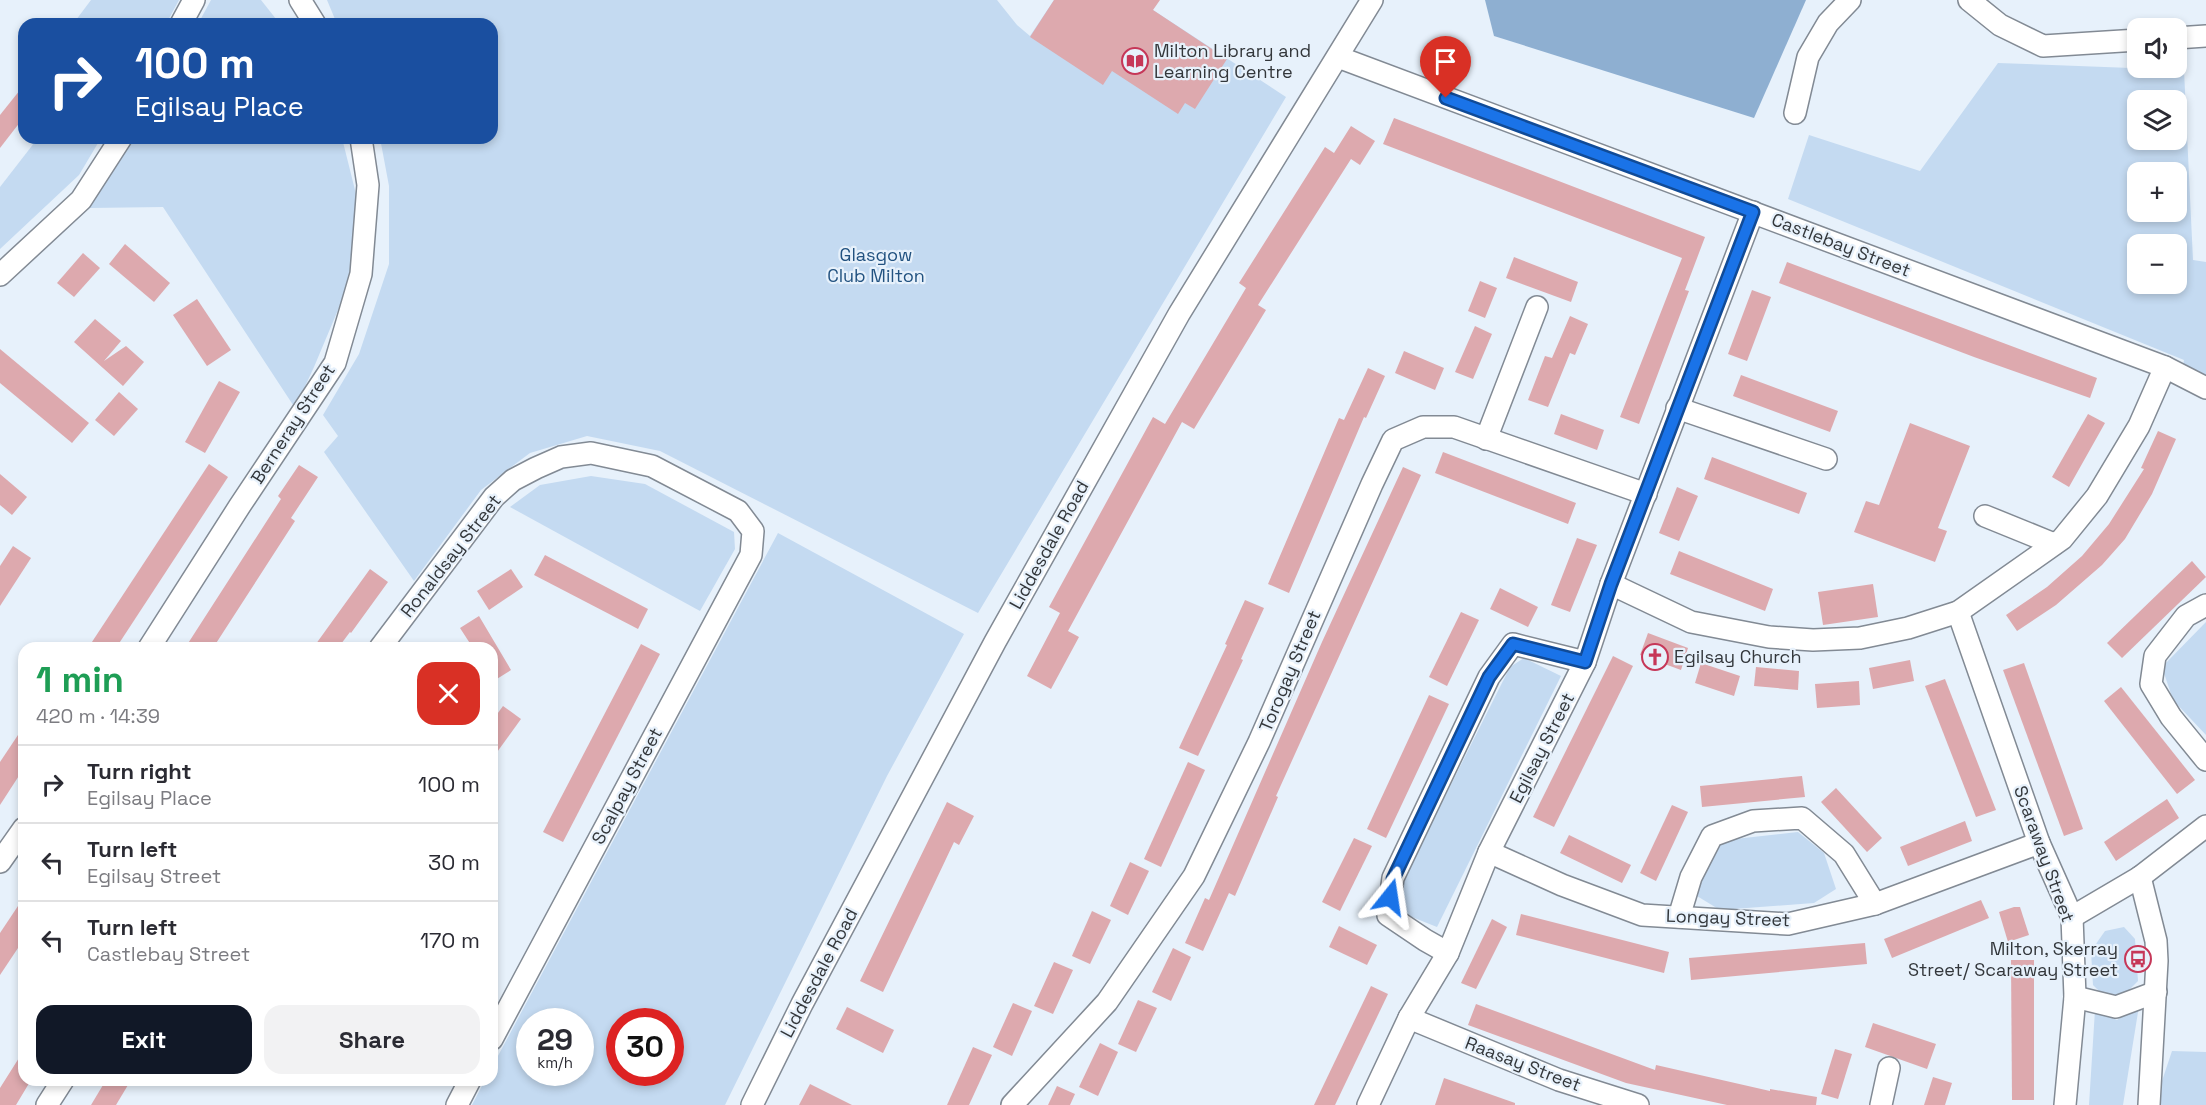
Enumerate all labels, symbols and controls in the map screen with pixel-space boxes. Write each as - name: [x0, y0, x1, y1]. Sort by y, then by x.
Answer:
- map controls: [2127, 18, 2187, 294]
- button: sound: [2127, 18, 2187, 78]
- pin: [1420, 36, 1471, 98]
- text: 100 m: [135, 37, 255, 90]
- place label: Milton Library and Learning Centre: [1154, 39, 1311, 83]
- icon: right: [36, 42, 114, 120]
- icon: arrive: [1429, 45, 1462, 78]
- library icon: Milton Library and Learning Centre: [1120, 46, 1150, 76]
- text: Egilsay Place: [135, 89, 304, 124]
- button: layers: [2127, 90, 2187, 150]
- button: +: [2127, 162, 2187, 222]
- street label: Castlebay Street: [1769, 207, 1914, 282]
- button: −: [2127, 234, 2187, 294]
- park label: Glasgow Club Milton: [827, 243, 925, 287]
- street label: Berneray Street: [245, 359, 340, 488]
- street label: Liddesdale Road: [1004, 476, 1093, 613]
- street label: Ronaldsay Street: [395, 489, 506, 622]
- street label: Torogay Street: [1254, 607, 1325, 735]
- church icon: Egilsay Church: [1640, 642, 1670, 672]
- place label: Egilsay Church: [1674, 645, 1801, 668]
- text: 1 min: [36, 657, 124, 703]
- button: close: [417, 662, 480, 725]
- street label: Egilsay Street: [1504, 689, 1579, 807]
- text: 420 m · 14:39: [36, 703, 160, 729]
- street label: Scalpay Street: [586, 723, 667, 848]
- text: Turn right: [87, 757, 192, 785]
- icon: right: [36, 768, 69, 801]
- text: 100 m: [418, 770, 480, 798]
- street label: Scaraway Street: [2009, 782, 2080, 925]
- text: Egilsay Place: [87, 785, 212, 811]
- text: Turn left: [87, 835, 177, 863]
- icon: left: [36, 846, 69, 879]
- text: 30 m: [428, 848, 480, 876]
- text: Egilsay Street: [87, 863, 221, 889]
- position arrow: [1358, 865, 1422, 929]
- street label: Liddesdale Road: [775, 904, 862, 1041]
- street label: Longay Street: [1666, 904, 1791, 931]
- text: Turn left: [87, 913, 177, 941]
- icon: left: [36, 924, 69, 957]
- text: 170 m: [420, 926, 480, 954]
- place label: Milton, Skerray Street/ Scaraway Street: [1908, 937, 2118, 981]
- text: Castlebay Street: [87, 941, 250, 967]
- bus stop icon: Milton, Skerray Street/ Scaraway Street: [2123, 944, 2153, 974]
- button: Exit: [36, 1005, 252, 1074]
- button: Share: [264, 1005, 480, 1074]
- speed limit sign: 30: [606, 1008, 684, 1086]
- text: 29: [537, 1020, 573, 1059]
- street label: Raasay Street: [1462, 1031, 1584, 1096]
- text: km/h: [537, 1053, 573, 1072]

